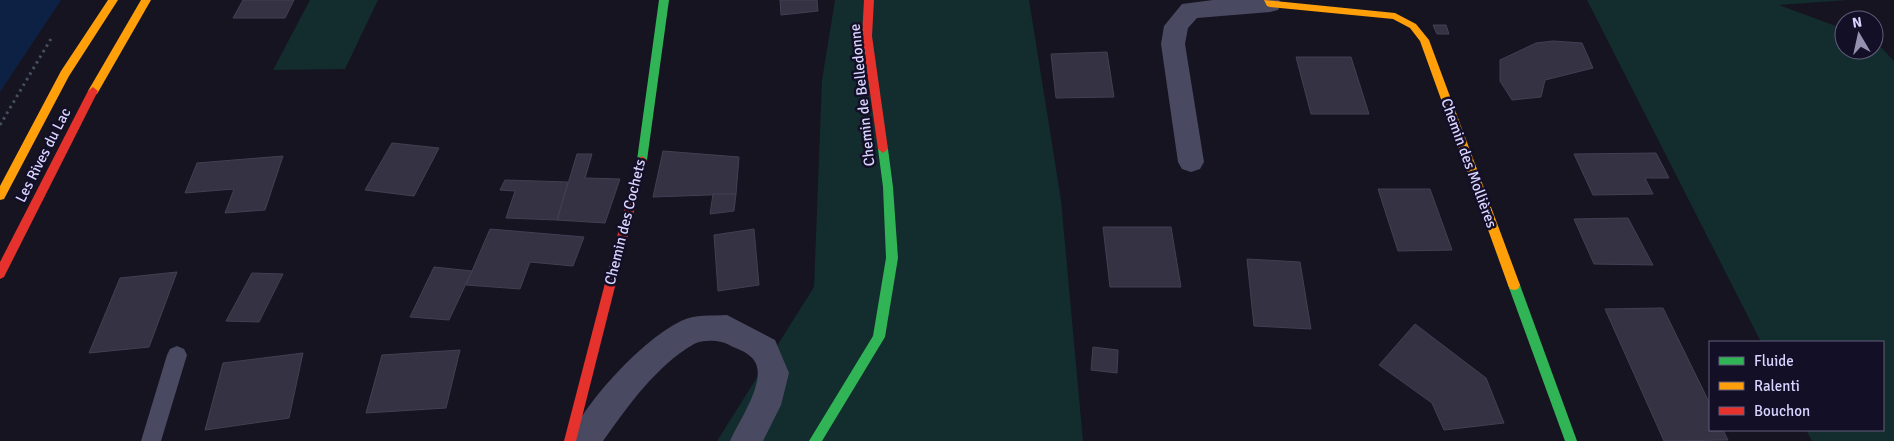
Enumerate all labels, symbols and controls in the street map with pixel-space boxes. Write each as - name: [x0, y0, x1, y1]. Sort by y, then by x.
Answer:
- north arrow: [1834, 10, 1884, 60]
- text: N: [1851, 13, 1863, 32]
- street label: Chemin de Belledonne: [846, 23, 878, 167]
- street label: Chemin des Mollières: [1437, 96, 1501, 231]
- street label: Les Rives du Lac: [11, 105, 75, 205]
- street label: Chemin des Cochets: [601, 157, 649, 287]
- legend: [1709, 341, 1884, 431]
- text: Fluide: [1754, 352, 1794, 370]
- text: Ralenti: [1754, 377, 1800, 395]
- text: Bouchon: [1754, 402, 1810, 420]

